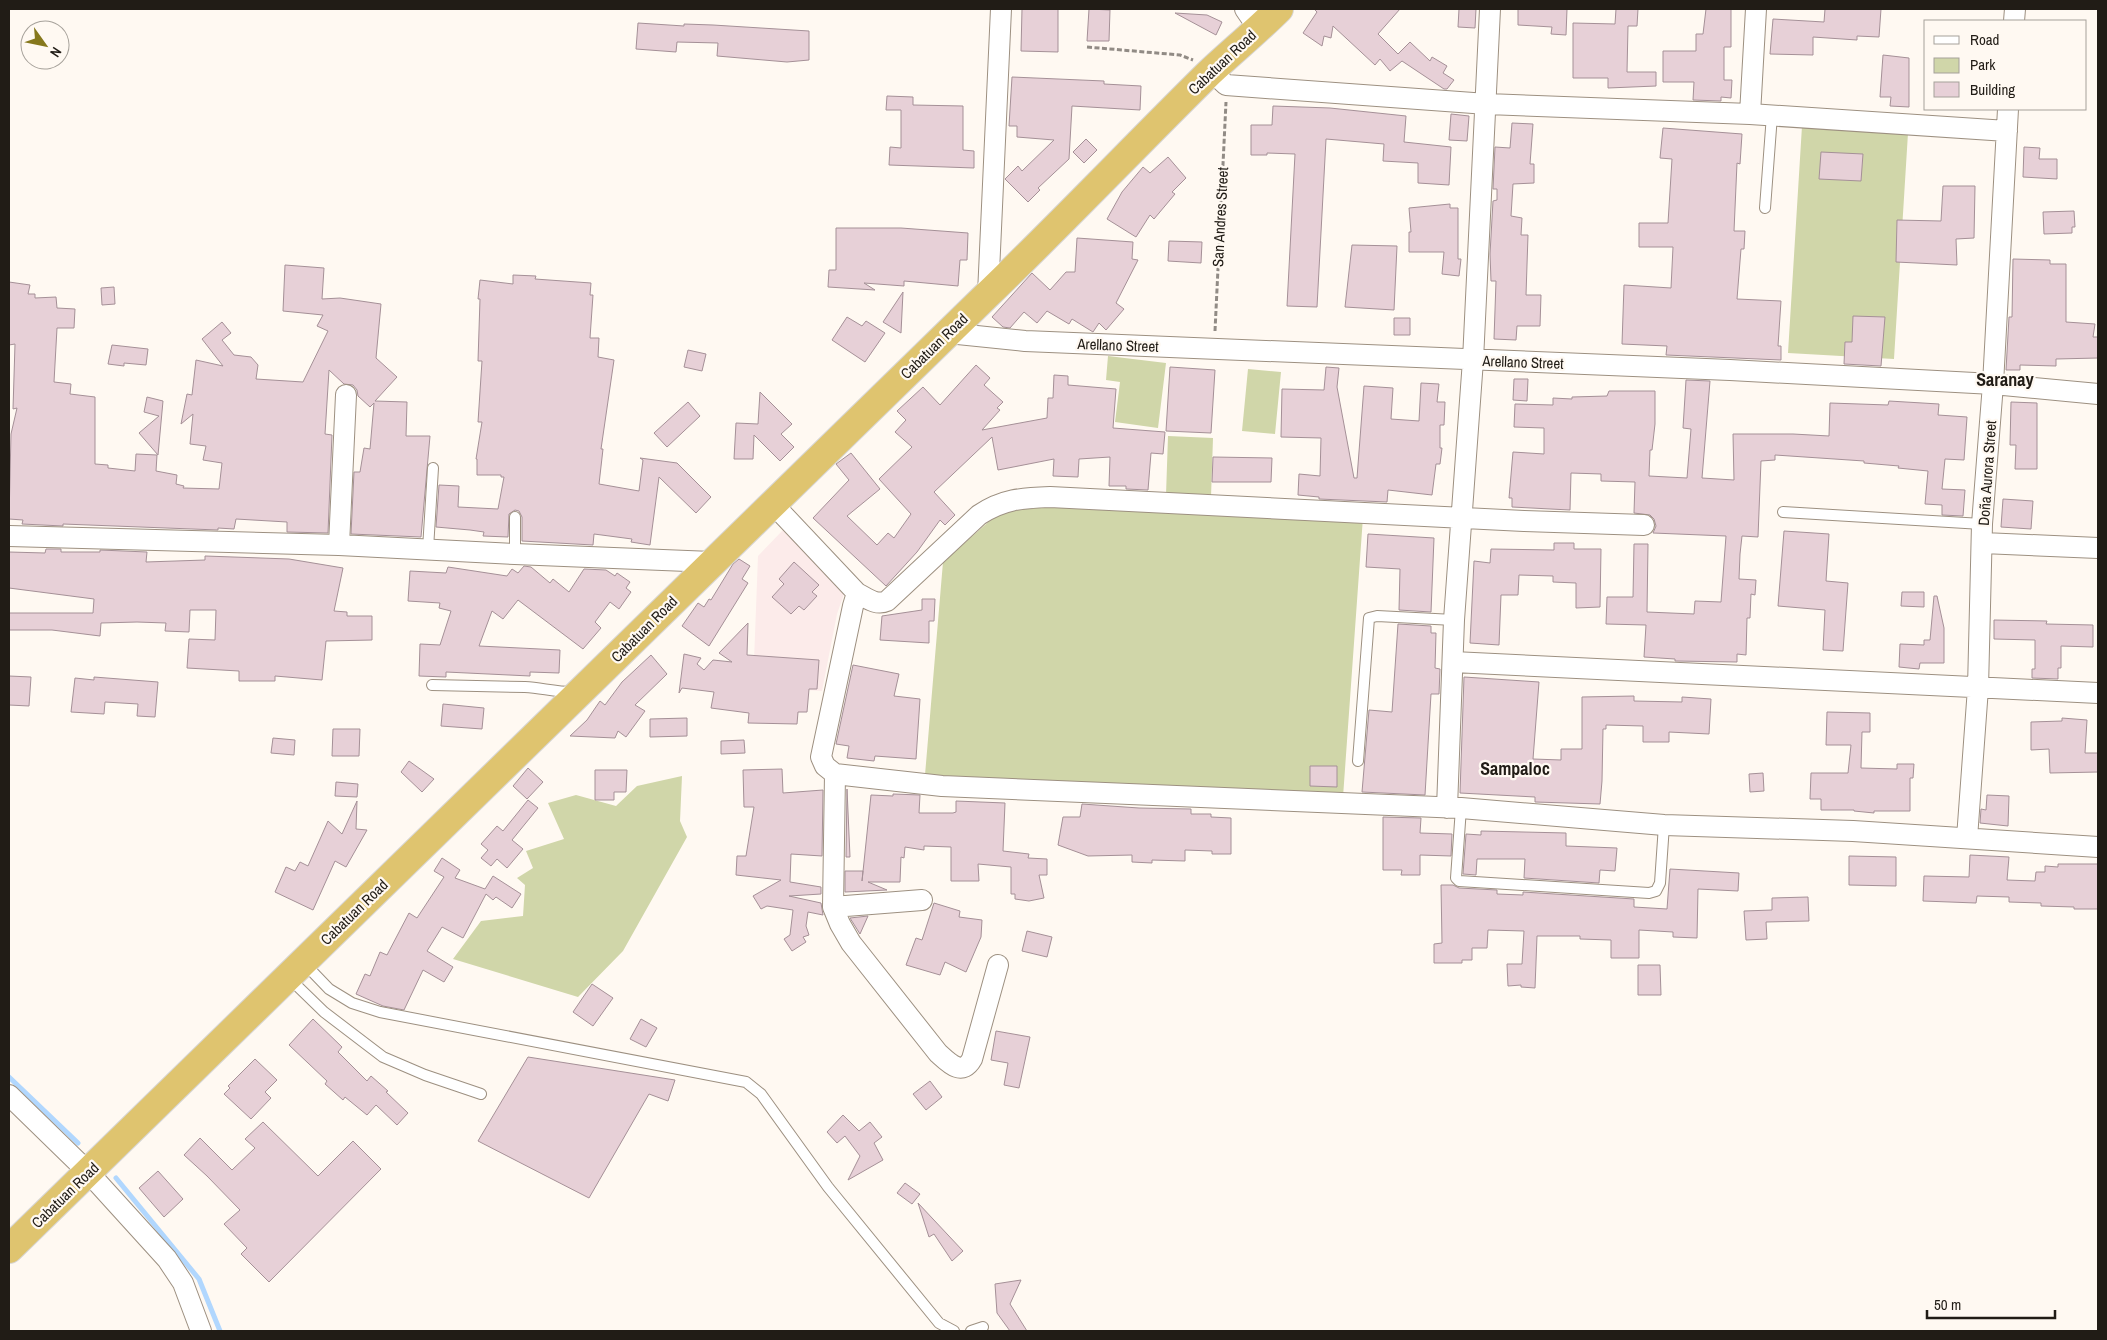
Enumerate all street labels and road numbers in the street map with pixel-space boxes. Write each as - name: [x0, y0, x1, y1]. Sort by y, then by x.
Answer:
- street label: Cabatuan Road: [1183, 25, 1261, 99]
- street label: San Andres Street: [1207, 166, 1233, 267]
- street label: Cabatuan Road: [896, 309, 972, 383]
- street label: Arellano Street: [1076, 333, 1160, 357]
- street label: Arellano Street: [1481, 350, 1565, 374]
- street label: Doña Aurora Street: [1973, 419, 2001, 526]
- street label: Cabatuan Road: [606, 591, 682, 667]
- street label: Cabatuan Road: [316, 875, 392, 949]
- street label: Cabatuan Road: [27, 1158, 103, 1232]

